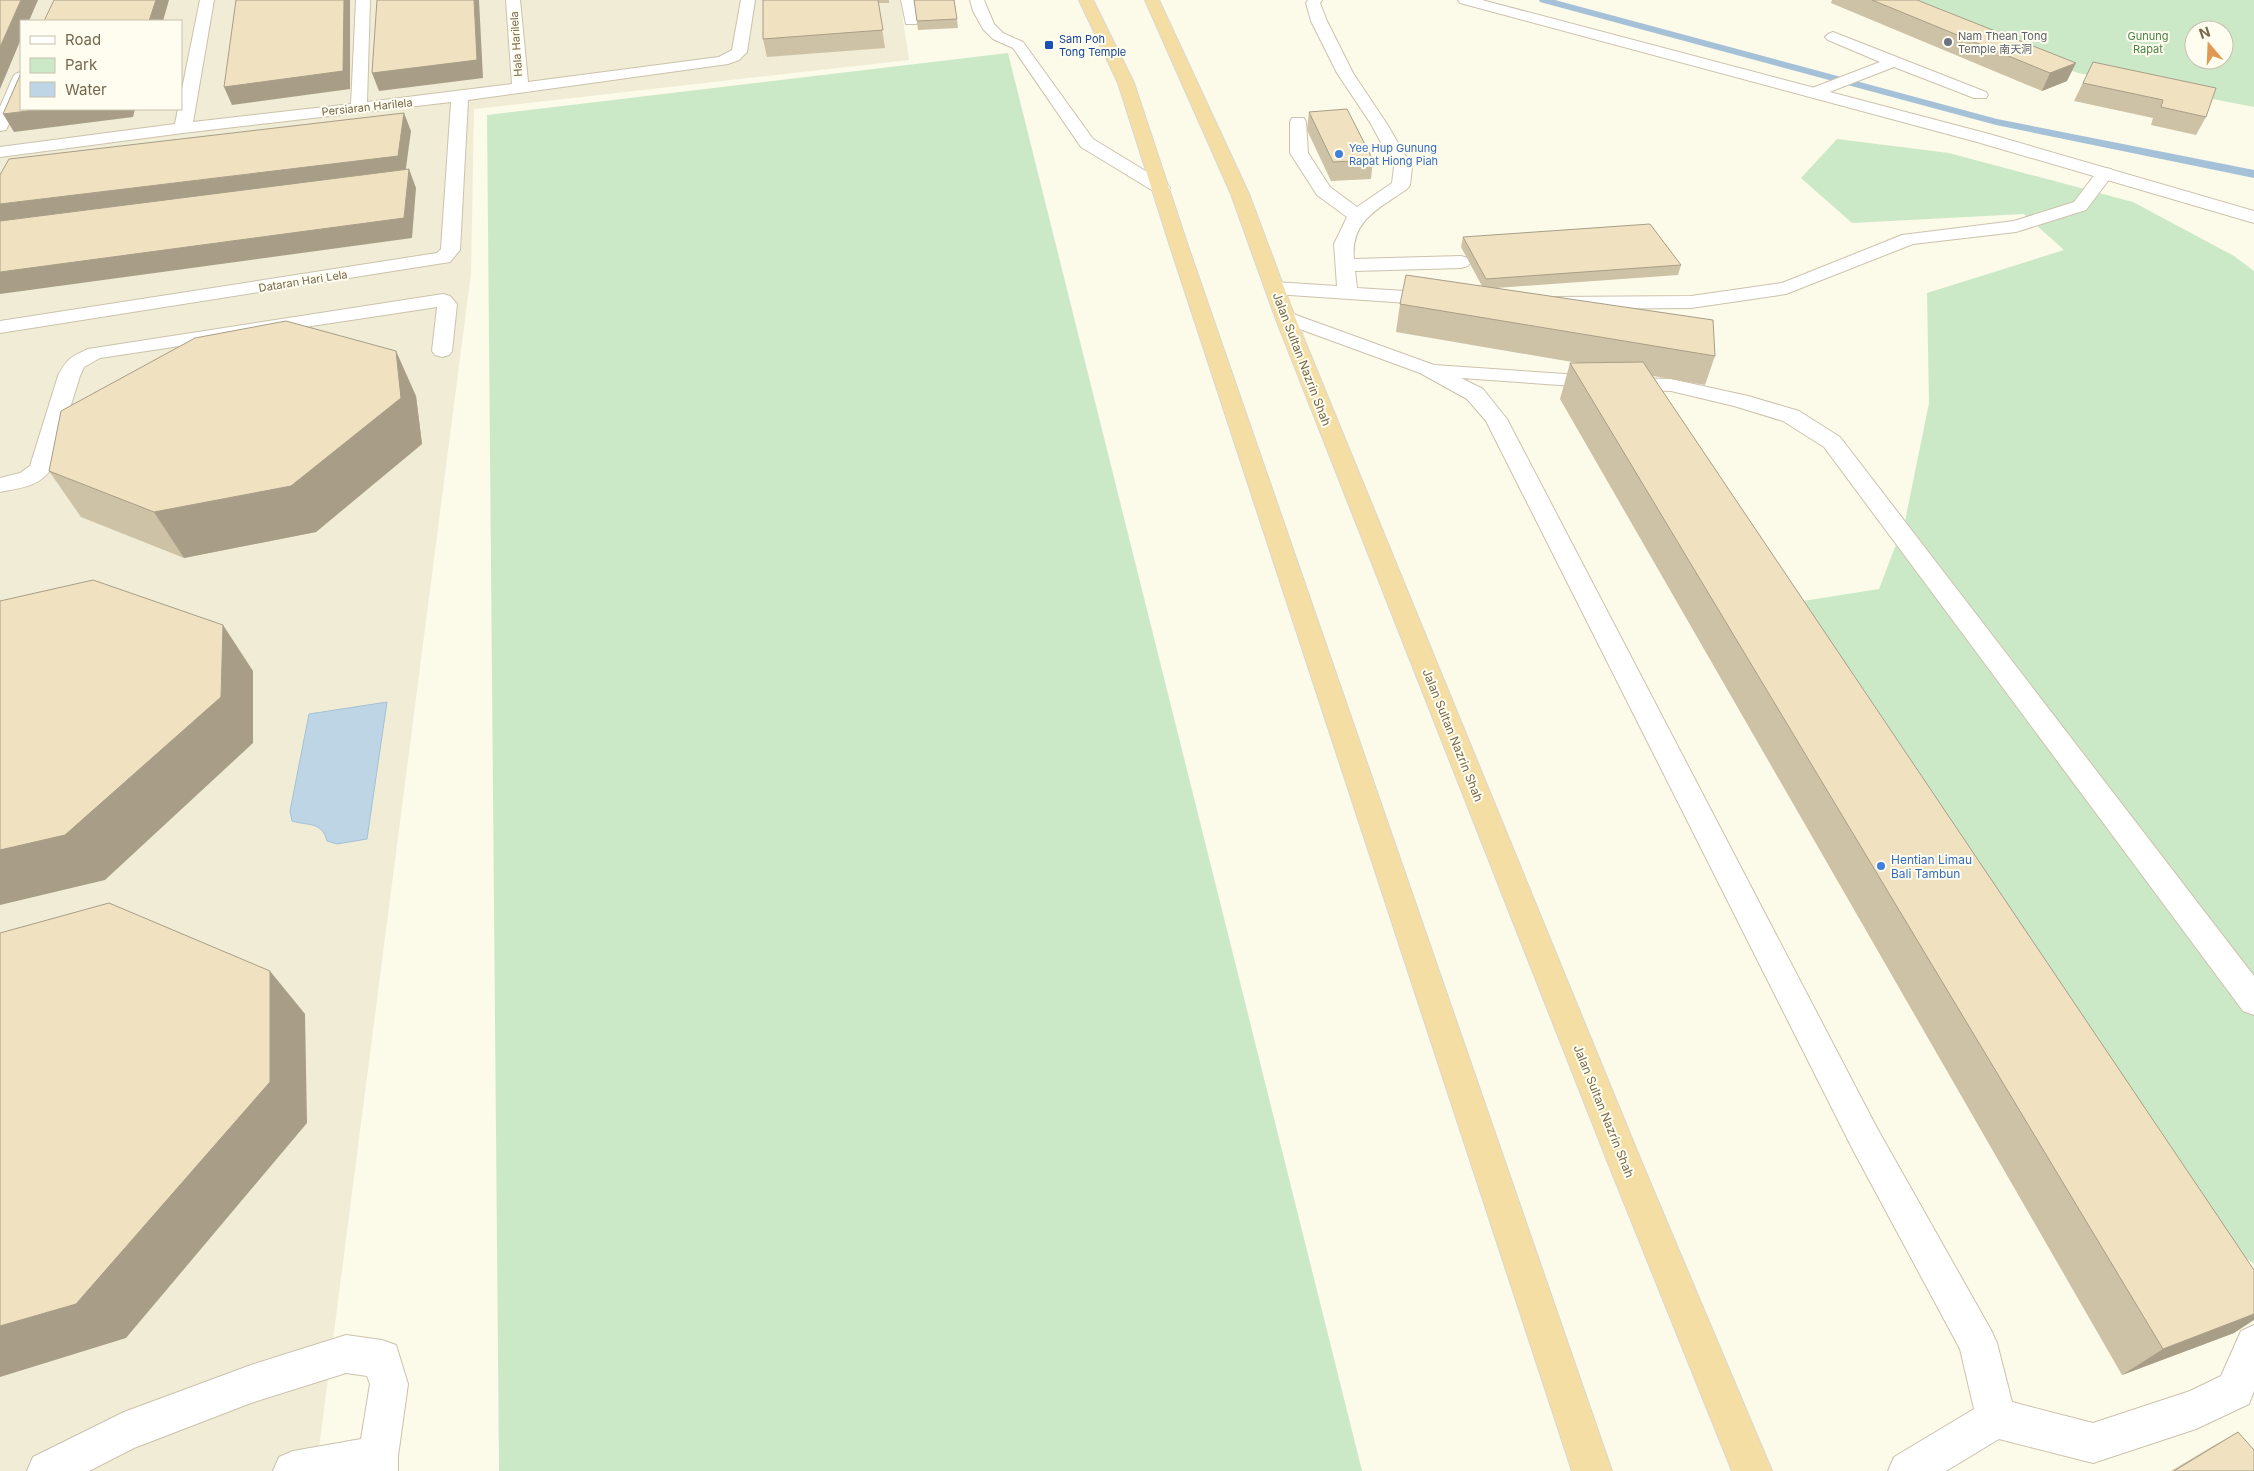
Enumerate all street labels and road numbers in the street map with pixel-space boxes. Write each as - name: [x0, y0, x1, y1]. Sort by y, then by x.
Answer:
- street label: Hala Harilela: [507, 11, 525, 77]
- street label: Persiaran Harilela: [321, 95, 413, 119]
- street label: Dataran Hari Lela: [258, 267, 348, 295]
- street label: Jalan Sultan Nazrin Shah: [1270, 290, 1334, 428]
- street label: Jalan Sultan Nazrin Shah: [1419, 666, 1487, 804]
- street label: Jalan Sultan Nazrin Shah: [1570, 1042, 1638, 1180]

